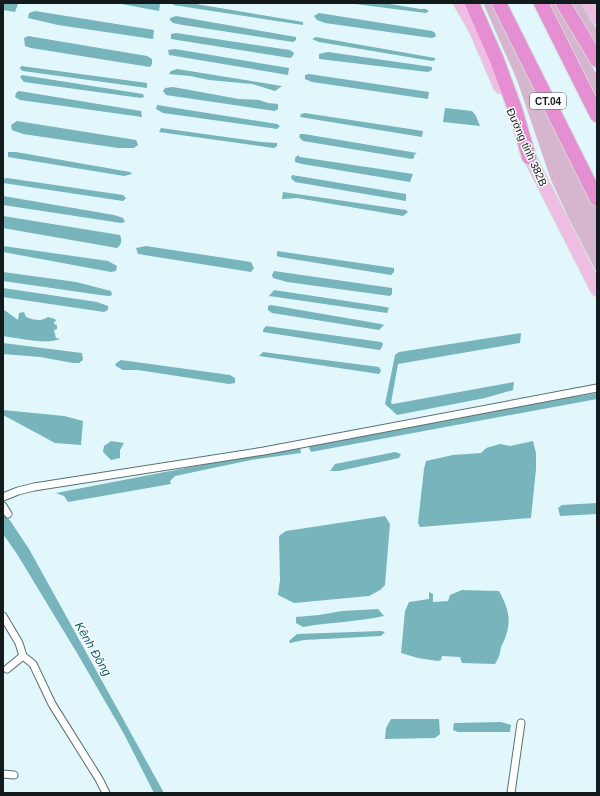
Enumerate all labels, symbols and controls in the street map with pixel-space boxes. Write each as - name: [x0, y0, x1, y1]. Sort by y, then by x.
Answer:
- road number: CT.04: [530, 93, 566, 109]
- street label: Đường tỉnh 382B: [504, 106, 550, 188]
- water label: Kênh Đông: [72, 619, 114, 679]

